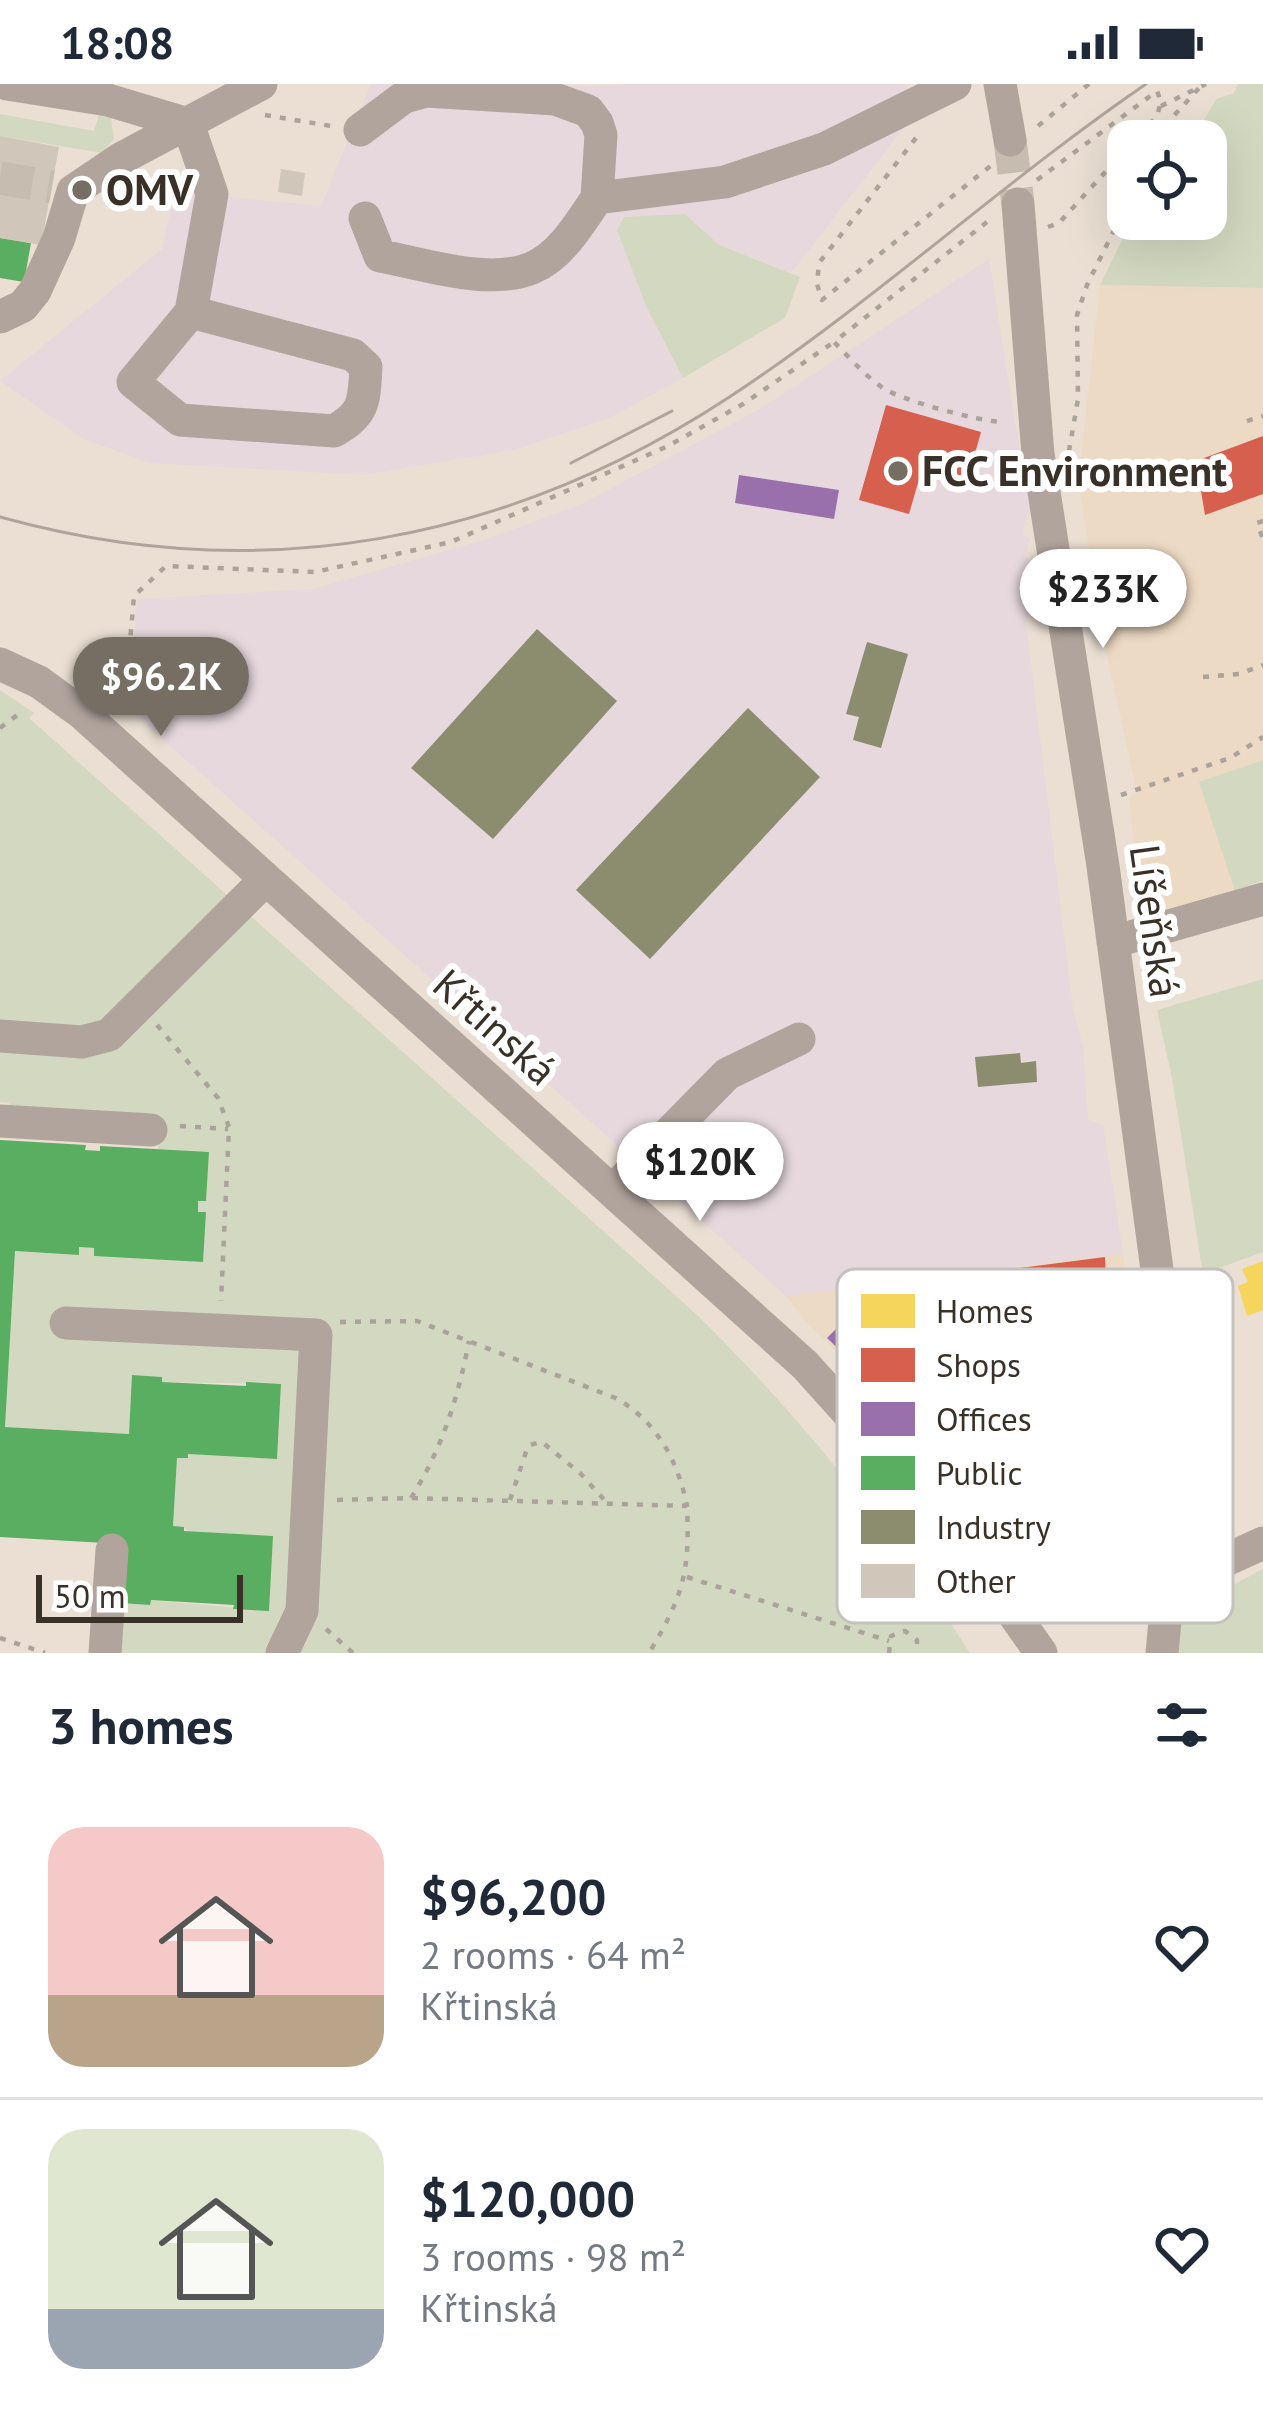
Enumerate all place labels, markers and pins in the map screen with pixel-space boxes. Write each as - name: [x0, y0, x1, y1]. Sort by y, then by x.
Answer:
- place label: OMV: [106, 162, 194, 217]
- marker: OMV: [69, 177, 95, 203]
- place label: FCC Environment: [922, 443, 1227, 498]
- marker: FCC Environment: [885, 458, 911, 484]
- pin: $233K: [1019, 549, 1187, 651]
- pin: $96.2K: [63, 637, 259, 739]
- pin: $120K: [616, 1122, 784, 1224]

